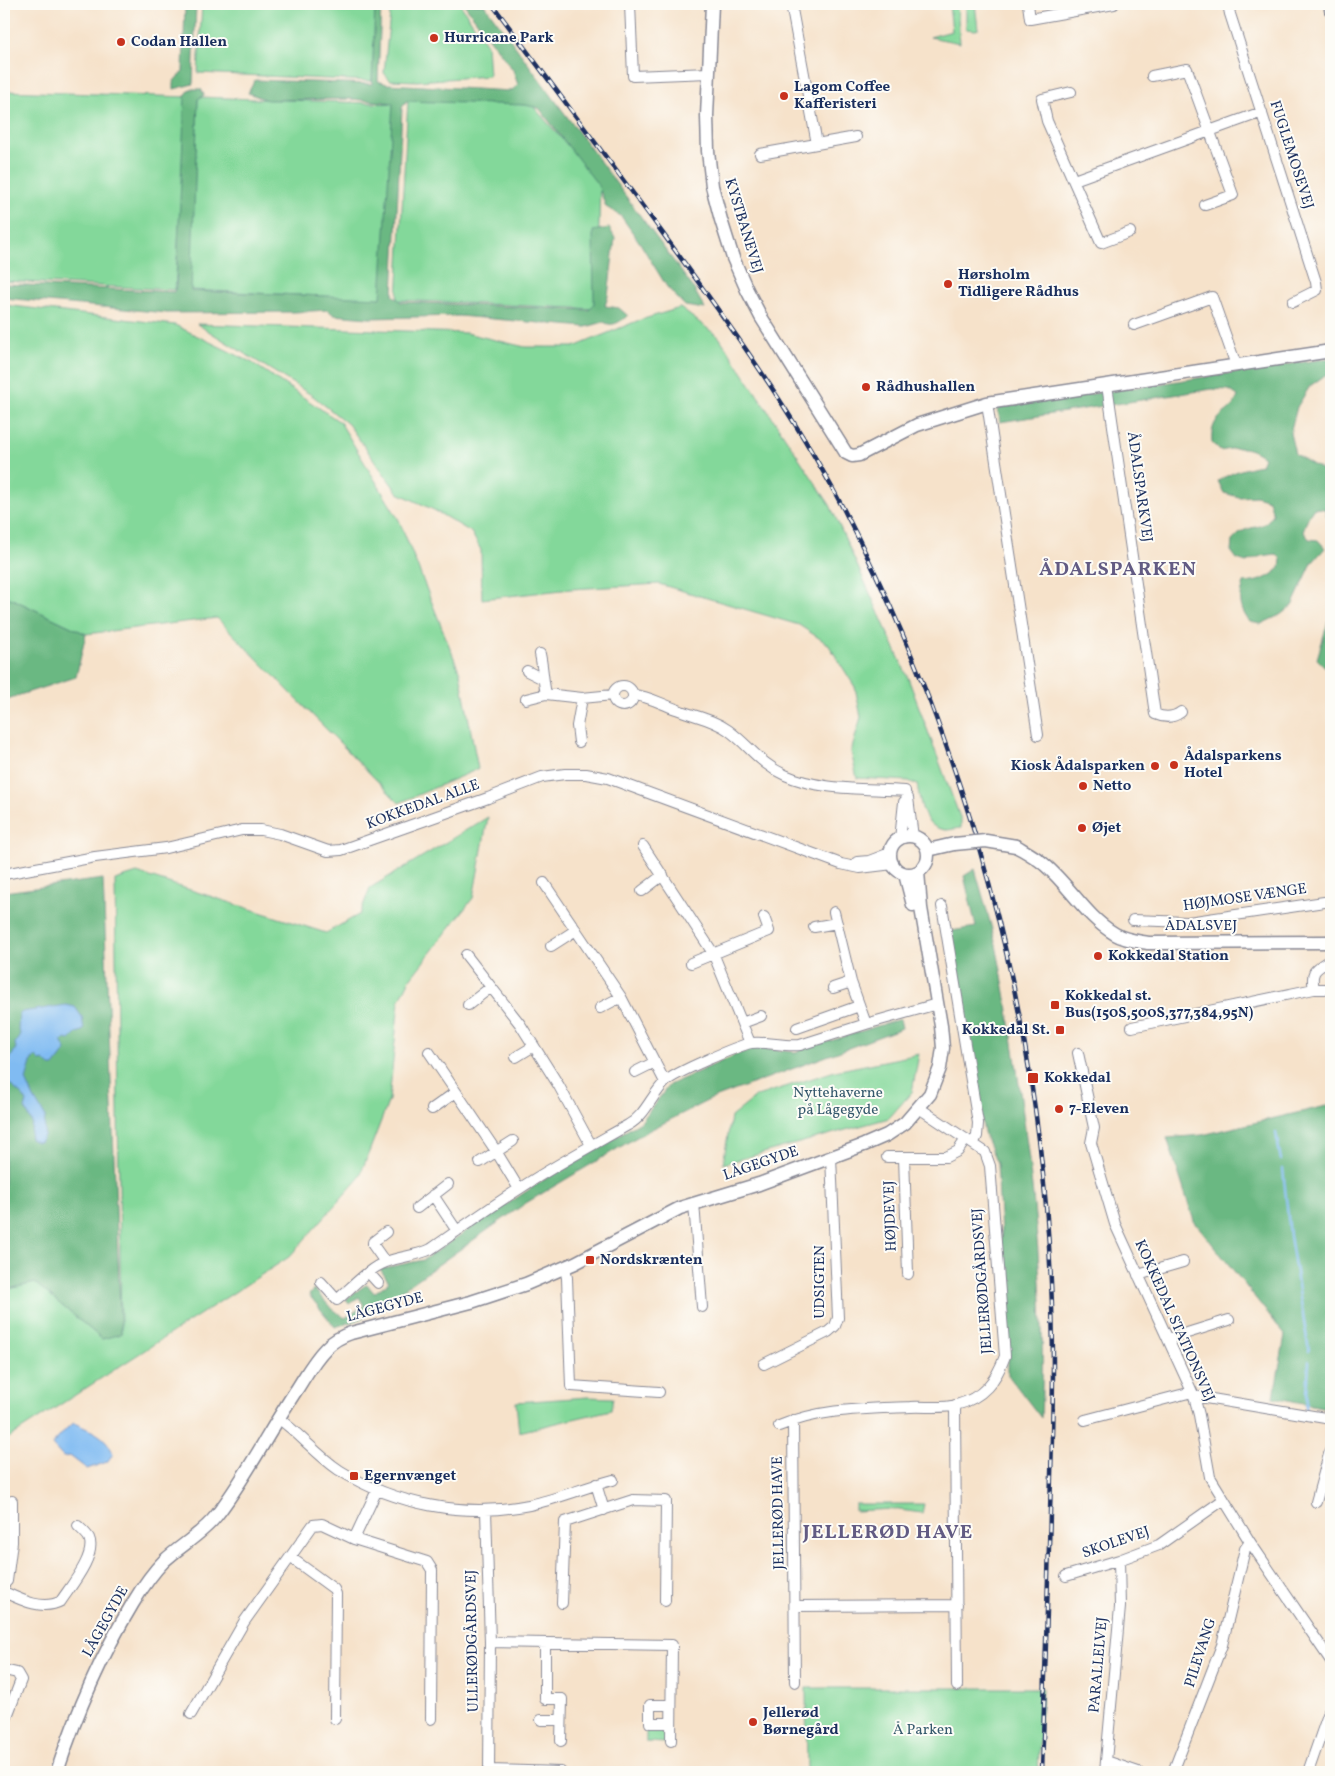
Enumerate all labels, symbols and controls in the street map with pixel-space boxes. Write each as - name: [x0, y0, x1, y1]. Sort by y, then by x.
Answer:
- place label: Hurricane Park: [444, 28, 554, 49]
- place label: Codan Hallen: [131, 32, 227, 53]
- marker: Hurricane Park: [428, 32, 440, 44]
- marker: Codan Hallen: [115, 36, 127, 48]
- place label: Lagom Coffee Kafferisteri: [794, 77, 891, 115]
- marker: Lagom Coffee Kafferisteri: [778, 90, 790, 102]
- street label: FUGLEMOSEVEJ: [1264, 98, 1318, 212]
- street label: KYSTBANEVEJ: [718, 176, 768, 276]
- place label: Hørsholm Tidligere Rådhus: [958, 265, 1079, 303]
- marker: Hørsholm Tidligere Rådhus: [942, 278, 954, 290]
- place label: Rådhushallen: [876, 377, 975, 398]
- marker: Rådhushallen: [860, 381, 872, 393]
- street label: ÅDALSPARKVEJ: [1121, 430, 1157, 544]
- district label: ÅDALSPARKEN: [1039, 556, 1197, 584]
- place label: Ådalsparkens Hotel: [1184, 746, 1282, 784]
- place label: Kiosk Ådalsparken: [1011, 756, 1145, 777]
- marker: Ådalsparkens Hotel: [1168, 759, 1180, 771]
- marker: Kiosk Ådalsparken: [1149, 760, 1161, 772]
- street label: KOKKEDAL ALLE: [363, 775, 483, 835]
- place label: Netto: [1093, 776, 1132, 797]
- marker: Netto: [1077, 780, 1089, 792]
- place label: Øjet: [1092, 818, 1122, 839]
- marker: Øjet: [1076, 822, 1088, 834]
- street label: HØJMOSE VÆNGE: [1182, 879, 1308, 917]
- street label: ÅDALSVEJ: [1165, 916, 1237, 937]
- place label: Kokkedal Station: [1108, 946, 1229, 967]
- marker: Kokkedal Station: [1092, 950, 1104, 962]
- place label: Kokkedal st. Bus(150S,500S,377,384,95N): [1065, 986, 1254, 1024]
- marker: Kokkedal st. Bus(150S,500S,377,384,95N): [1049, 999, 1061, 1011]
- place label: Kokkedal St.: [962, 1020, 1050, 1041]
- marker: Kokkedal St.: [1054, 1024, 1066, 1036]
- place label: Kokkedal: [1044, 1068, 1111, 1089]
- marker: Kokkedal: [1026, 1071, 1040, 1085]
- park label: Nyttehaverne på Lågegyde: [793, 1083, 883, 1121]
- place label: 7-Eleven: [1069, 1099, 1129, 1120]
- marker: 7-Eleven: [1053, 1103, 1065, 1115]
- street label: LÅGEGYDE: [720, 1141, 802, 1187]
- street label: HØJDEVEJ: [879, 1180, 903, 1252]
- street label: JELLERØDGÅRDSVEJ: [967, 1207, 999, 1355]
- street label: KOKKEDAL STATIONSVEJ: [1129, 1237, 1219, 1406]
- street label: UDSIGTEN: [810, 1245, 831, 1319]
- place label: Nordskrænten: [600, 1250, 703, 1271]
- marker: Nordskrænten: [584, 1254, 596, 1266]
- street label: LÅGEGYDE: [344, 1288, 426, 1328]
- street label: JELLERØD HAVE: [768, 1456, 790, 1570]
- place label: Egernvænget: [364, 1466, 457, 1487]
- marker: Egernvænget: [348, 1470, 360, 1482]
- district label: JELLERØD HAVE: [802, 1519, 973, 1547]
- street label: SKOLEVEJ: [1079, 1522, 1153, 1564]
- street label: ULLERØDGÅRDSVEJ: [461, 1569, 485, 1712]
- street label: LÅGEGYDE: [78, 1583, 134, 1661]
- street label: PILEVANG: [1180, 1615, 1222, 1691]
- street label: PARALLELVEJ: [1084, 1616, 1114, 1714]
- place label: Jellerød Børnegård: [762, 1703, 839, 1741]
- marker: Jellerød Børnegård: [747, 1716, 759, 1728]
- park label: Å Parken: [893, 1720, 953, 1741]

